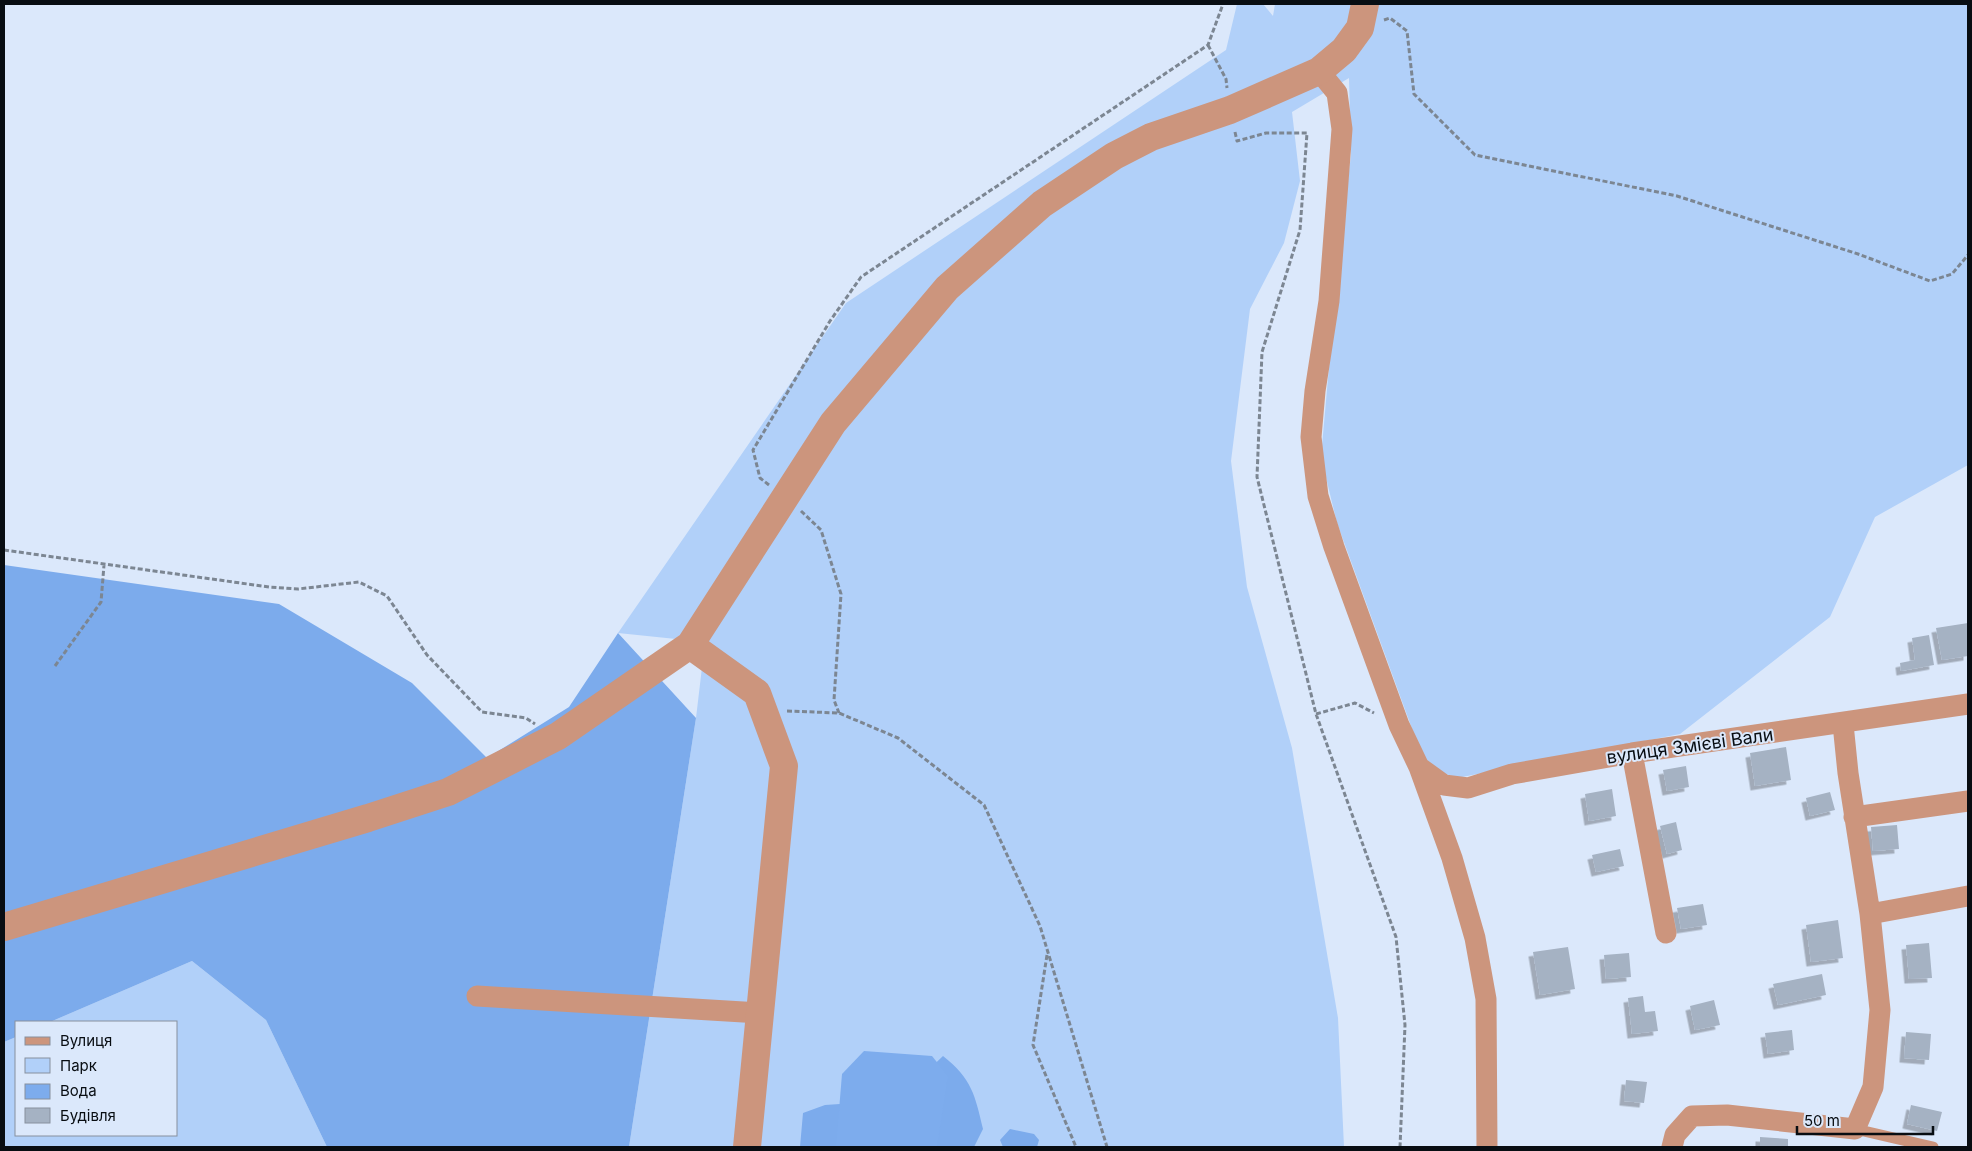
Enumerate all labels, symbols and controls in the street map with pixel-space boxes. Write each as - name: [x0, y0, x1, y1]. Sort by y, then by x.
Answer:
- street label: вулиця Змієві Вали: [1605, 723, 1775, 768]
- legend: [15, 1021, 178, 1136]
- text: Вулиця: [60, 1031, 112, 1050]
- text: Парк: [60, 1056, 97, 1075]
- text: Вода: [60, 1081, 97, 1100]
- scale bar: [1797, 1104, 1933, 1136]
- text: Будівля: [60, 1106, 116, 1125]
- text: 50 m: [1804, 1111, 1840, 1130]

